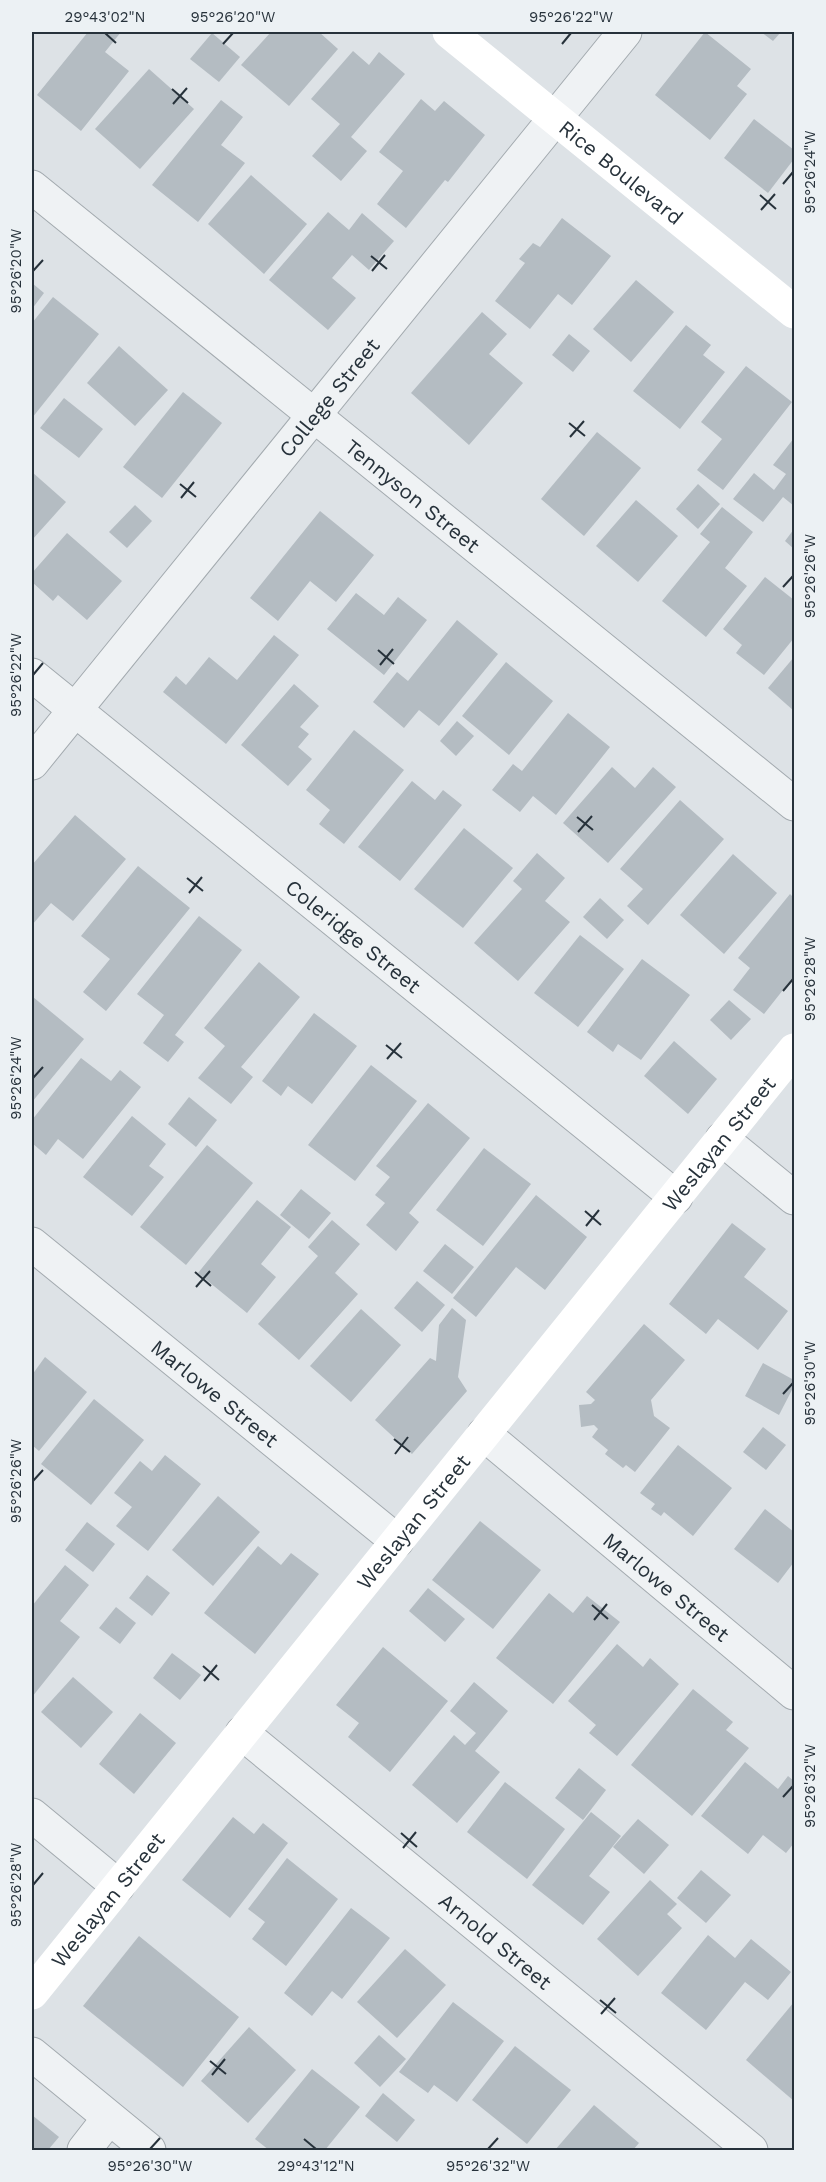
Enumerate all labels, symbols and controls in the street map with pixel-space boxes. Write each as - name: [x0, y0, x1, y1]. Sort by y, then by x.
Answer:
- text: 29°43'02"N: [64, 8, 146, 26]
- text: 95°26'20"W: [191, 8, 275, 26]
- text: 95°26'22"W: [529, 8, 613, 26]
- street label: Rice Boulevard: [554, 114, 688, 230]
- text: 95°26'24"W: [801, 130, 819, 214]
- text: 95°26'20"W: [7, 229, 25, 313]
- street label: College Street: [273, 333, 384, 462]
- street label: Tennyson Street: [340, 433, 485, 557]
- text: 95°26'26"W: [801, 534, 819, 618]
- text: 95°26'22"W: [7, 633, 25, 717]
- street label: Coleridge Street: [281, 874, 426, 998]
- text: 95°26'28"W: [801, 937, 819, 1021]
- text: 95°26'24"W: [7, 1036, 25, 1120]
- street label: Weslayan Street: [656, 1071, 780, 1216]
- street label: Marlowe Street: [146, 1334, 284, 1452]
- text: 95°26'30"W: [801, 1341, 819, 1425]
- text: 95°26'26"W: [7, 1439, 25, 1523]
- street label: Weslayan Street: [351, 1449, 475, 1594]
- street label: Marlowe Street: [598, 1527, 735, 1647]
- text: 95°26'32"W: [801, 1744, 819, 1828]
- street label: Weslayan Street: [45, 1827, 170, 1972]
- text: 95°26'28"W: [7, 1843, 25, 1927]
- street label: Arnold Street: [434, 1887, 557, 1994]
- text: 95°26'30"W: [108, 2157, 192, 2175]
- text: 29°43'12"N: [277, 2157, 355, 2175]
- text: 95°26'32"W: [446, 2157, 530, 2175]

